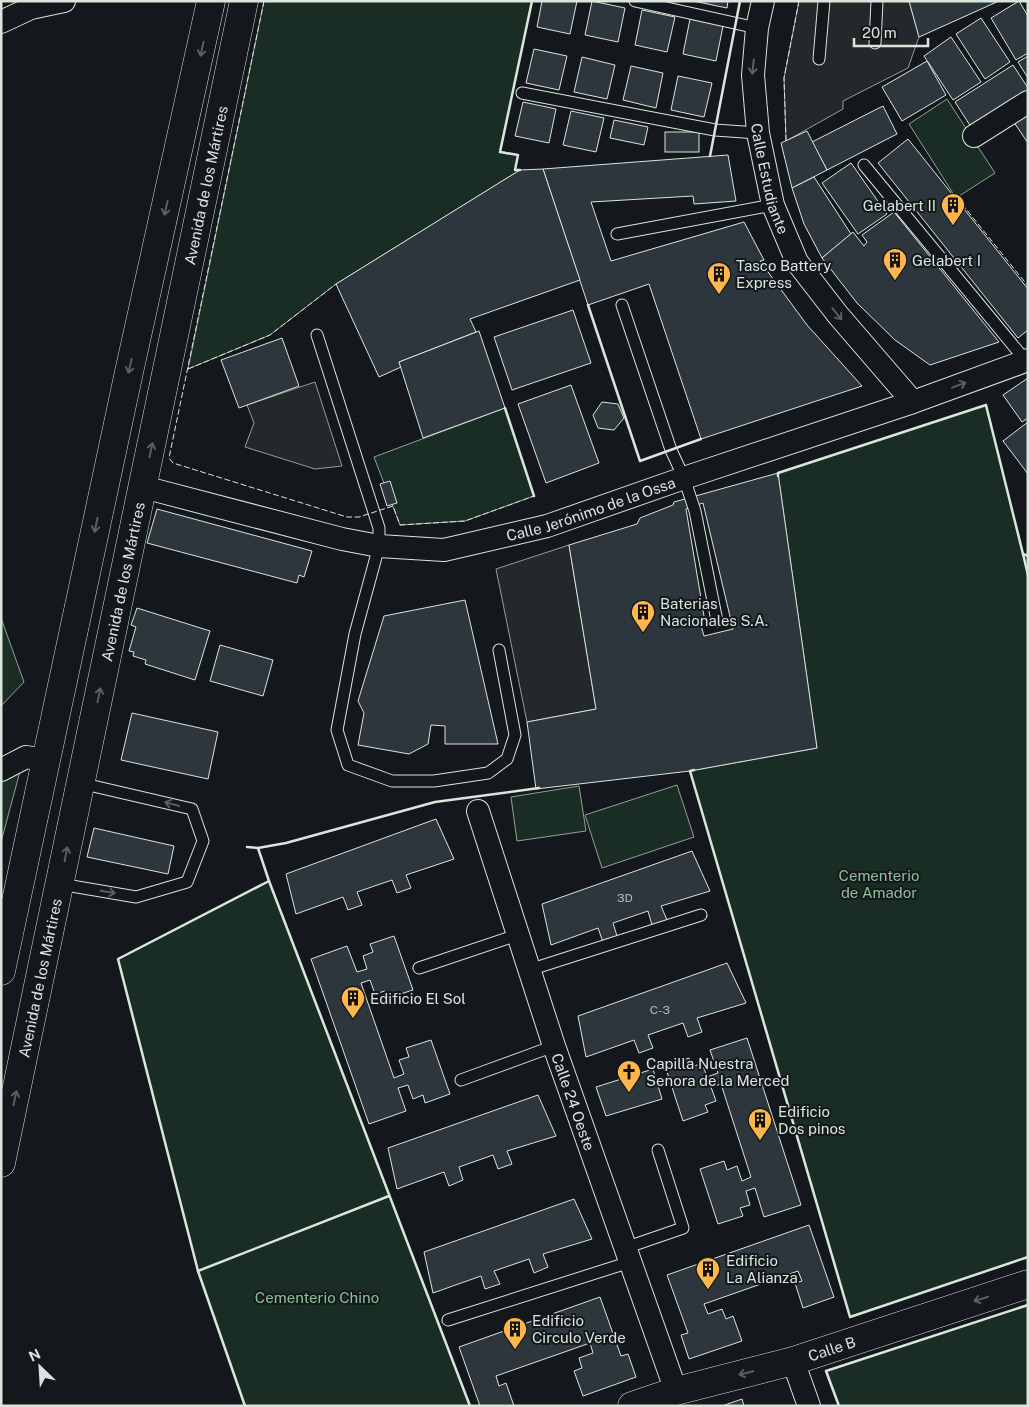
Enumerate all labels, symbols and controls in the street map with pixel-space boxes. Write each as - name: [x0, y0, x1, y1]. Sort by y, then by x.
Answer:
- scale bar: [854, 15, 928, 47]
- text: 20 m: [862, 24, 897, 41]
- one-way arrow: [197, 41, 206, 57]
- one-way arrow: [749, 58, 758, 74]
- street label: Avenida de los Mártires: [181, 104, 230, 266]
- street label: Calle Estudiante: [749, 122, 793, 236]
- building icon: Gelabert II: [940, 192, 966, 226]
- place label: Gelabert II: [863, 197, 936, 214]
- one-way arrow: [161, 199, 170, 215]
- building icon: Gelabert I: [882, 247, 908, 281]
- place label: Gelabert I: [912, 252, 981, 269]
- place label: Tasco Battery Express: [736, 257, 831, 291]
- building icon: Tasco Battery Express: [706, 261, 732, 295]
- one-way arrow: [832, 307, 843, 320]
- one-way arrow: [125, 358, 134, 374]
- one-way arrow: [951, 380, 966, 389]
- one-way arrow: [147, 443, 156, 459]
- street label: Calle Jerónimo de la Ossa: [505, 473, 677, 544]
- street label: Avenida de los Mártires: [98, 500, 148, 663]
- one-way arrow: [91, 517, 100, 533]
- place label: Baterias Nacionales S.A.: [660, 595, 768, 629]
- building icon: Baterias Nacionales S.A.: [630, 599, 656, 633]
- one-way arrow: [94, 687, 104, 703]
- one-way arrow: [165, 799, 181, 808]
- one-way arrow: [61, 846, 71, 862]
- park label: Cementerio de Amador: [839, 867, 919, 901]
- one-way arrow: [99, 888, 115, 898]
- house number: 3D: [617, 891, 633, 905]
- street label: Avenida de los Mártires: [15, 897, 65, 1059]
- building icon: Edificio El Sol: [340, 985, 366, 1019]
- place label: Edificio El Sol: [370, 990, 466, 1007]
- house number: C-3: [650, 1003, 670, 1017]
- street label: Calle 24 Oeste: [549, 1051, 599, 1153]
- place label: Capilla Nuestra Senora de la Merced: [646, 1055, 789, 1089]
- church icon: Capilla Nuestra Senora de la Merced: [616, 1059, 642, 1093]
- one-way arrow: [11, 1091, 20, 1107]
- place label: Edificio Dos pinos: [778, 1103, 845, 1137]
- building icon: Edificio Dos pinos: [747, 1107, 773, 1141]
- place label: Edificio La Alianza: [726, 1252, 798, 1286]
- building icon: Edificio La Alianza: [695, 1256, 721, 1290]
- park label: Cementerio Chino: [255, 1289, 379, 1306]
- one-way arrow: [974, 1295, 990, 1304]
- place label: Edificio Circulo Verde: [532, 1312, 626, 1346]
- building icon: Edificio Circulo Verde: [502, 1316, 528, 1350]
- street label: Calle B: [806, 1333, 858, 1364]
- north arrow: [15, 1342, 65, 1392]
- text: N: [26, 1346, 43, 1365]
- one-way arrow: [738, 1369, 754, 1378]

